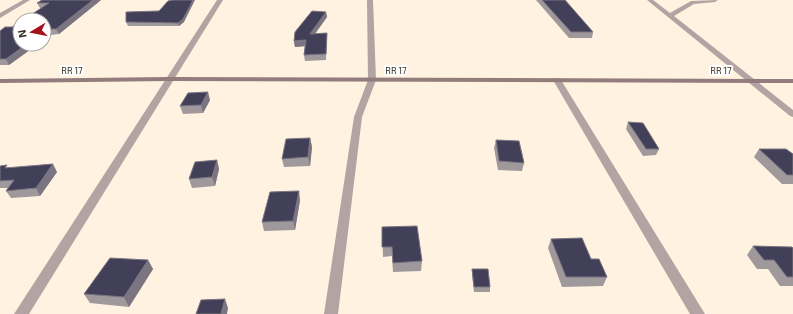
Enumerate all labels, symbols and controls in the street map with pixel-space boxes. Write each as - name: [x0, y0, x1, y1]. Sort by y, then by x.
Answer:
- north arrow: [12, 12, 52, 52]
- text: N: [15, 29, 29, 39]
- street label: RR 17: [61, 65, 83, 76]
- street label: RR 17: [385, 65, 407, 76]
- street label: RR 17: [710, 65, 732, 76]

